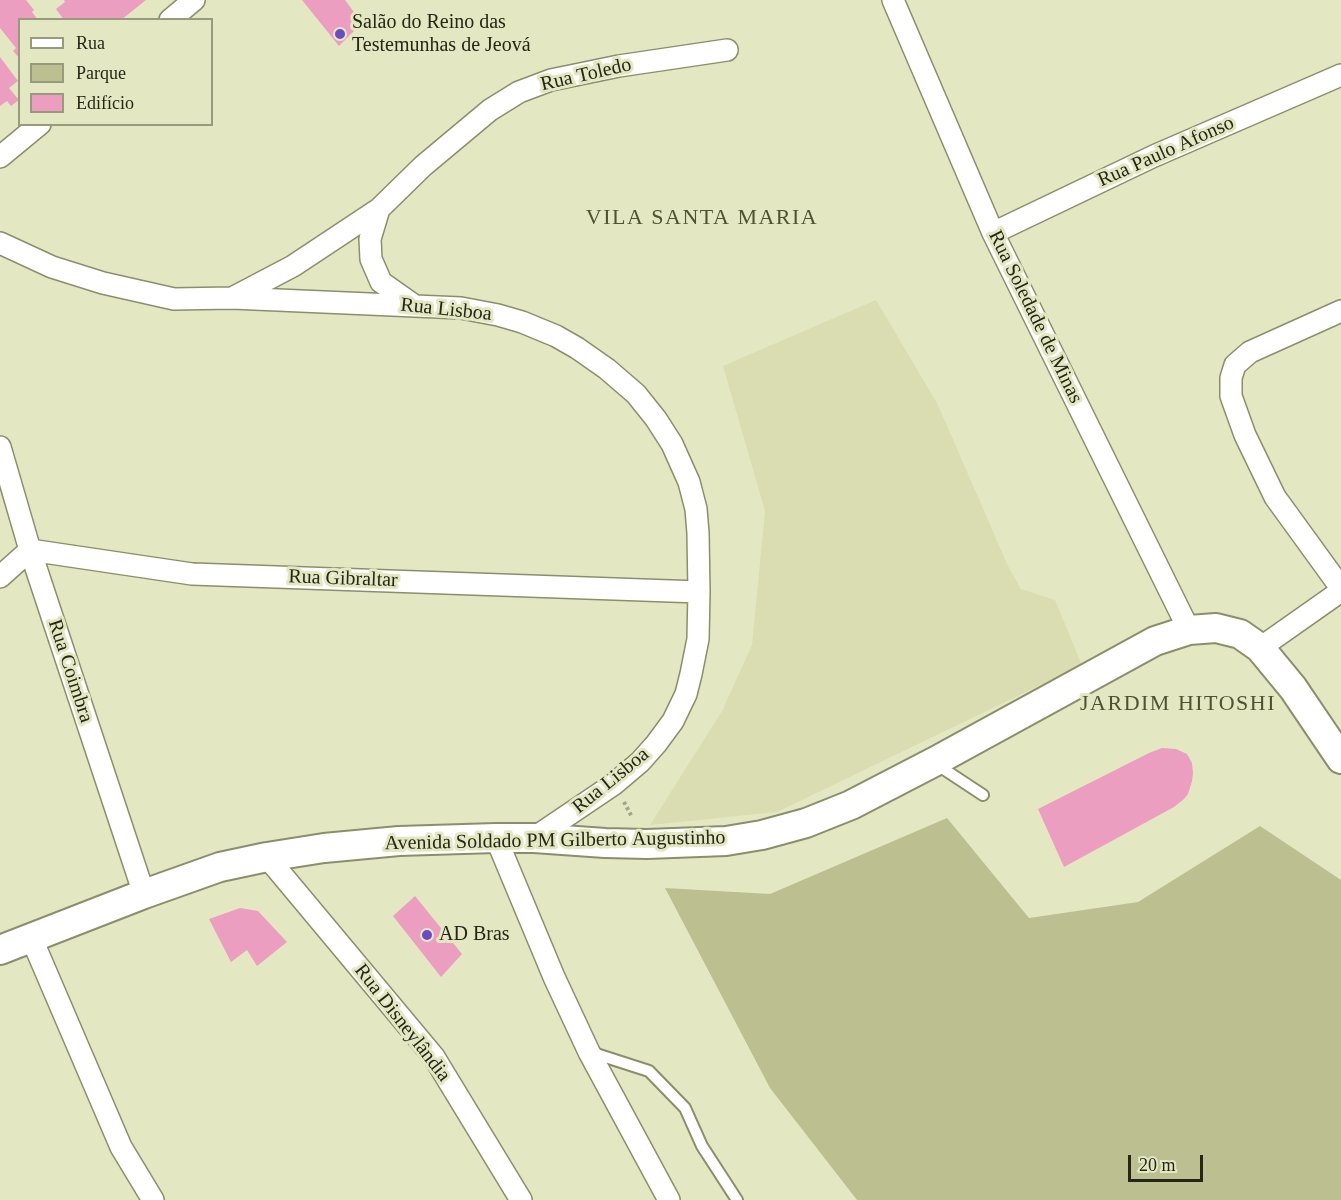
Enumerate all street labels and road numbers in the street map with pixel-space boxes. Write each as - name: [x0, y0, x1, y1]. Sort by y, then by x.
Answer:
- street label: Rua Toledo: [538, 53, 634, 97]
- street label: Rua Paulo Afonso: [1094, 111, 1238, 193]
- street label: Rua Soledade de Minas: [983, 227, 1087, 407]
- street label: Rua Lisboa: [399, 293, 493, 327]
- street label: Rua Gibraltar: [288, 565, 398, 593]
- street label: Rua Coimbra: [42, 616, 98, 726]
- street label: Rua Lisboa: [568, 743, 654, 819]
- street label: Avenida Soldado PM Gilberto Augustinho: [384, 826, 726, 856]
- street label: Rua Disneylândia: [349, 959, 455, 1087]

